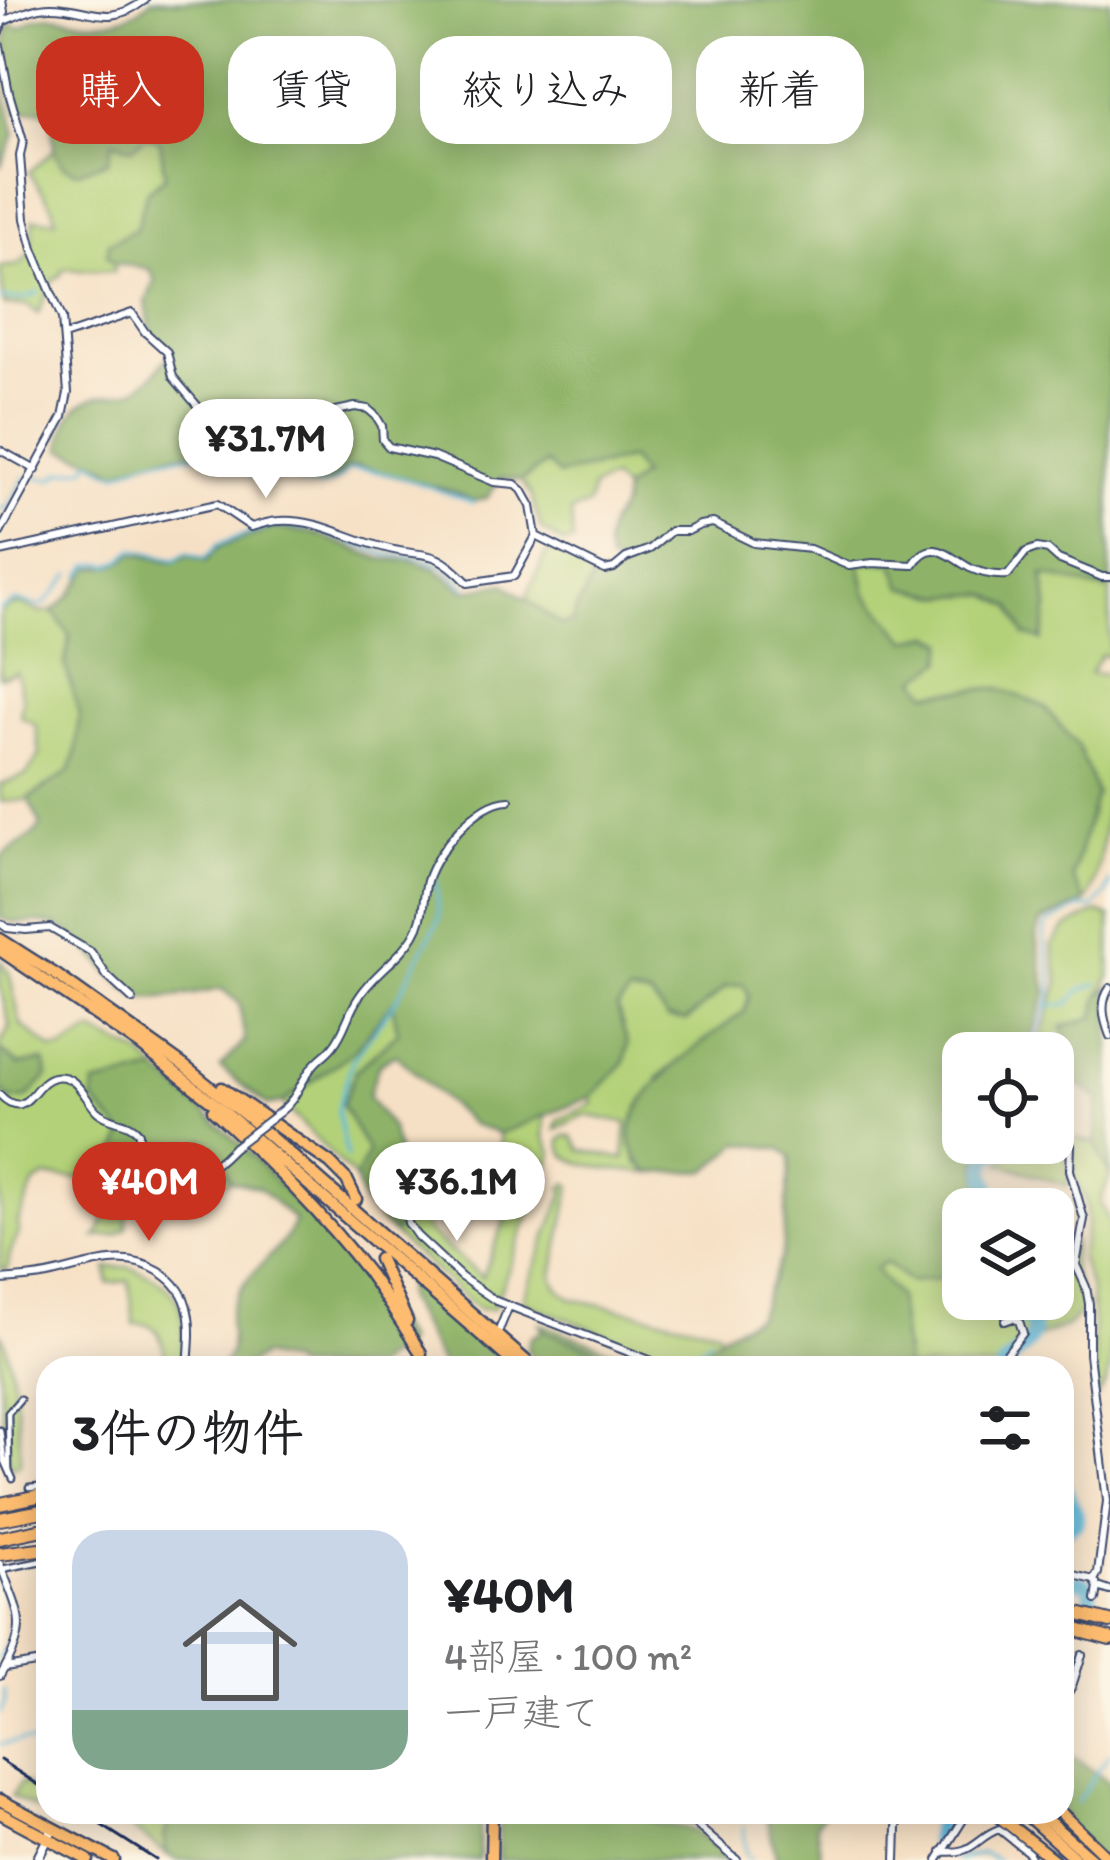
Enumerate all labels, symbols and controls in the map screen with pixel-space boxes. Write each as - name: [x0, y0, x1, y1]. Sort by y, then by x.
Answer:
- chip: 購入: [36, 36, 204, 144]
- chip: 賃貸: [228, 36, 396, 144]
- chip: 絞り込み: [420, 36, 672, 144]
- chip: 新着: [696, 36, 864, 144]
- pin: ¥31.7M: [168, 399, 364, 501]
- text: ¥31.7M: [206, 414, 326, 461]
- map controls: [942, 1032, 1074, 1320]
- button: locate: [942, 1032, 1074, 1164]
- pin: ¥40M: [78, 1142, 220, 1244]
- pin: ¥36.1M: [359, 1142, 555, 1244]
- text: ¥40M: [99, 1157, 199, 1204]
- text: ¥36.1M: [396, 1157, 518, 1204]
- button: layers: [942, 1188, 1074, 1320]
- icon: filters: [972, 1395, 1038, 1461]
- text: 3件の物件: [72, 1402, 304, 1463]
- text: ¥40M: [444, 1564, 575, 1625]
- icon: home: [168, 1578, 312, 1722]
- text: 4部屋 · 100 m²: [444, 1633, 692, 1680]
- text: 一戸建て: [444, 1689, 600, 1736]

